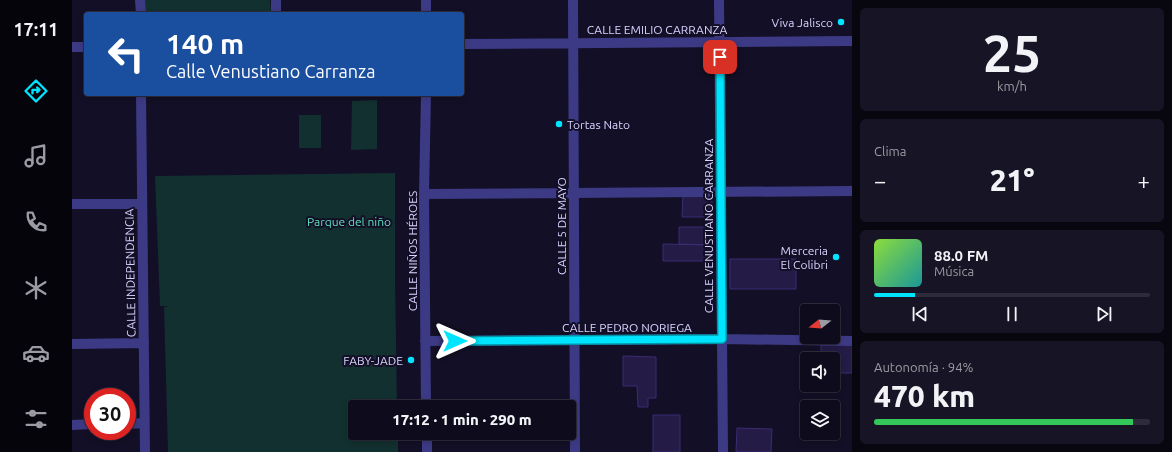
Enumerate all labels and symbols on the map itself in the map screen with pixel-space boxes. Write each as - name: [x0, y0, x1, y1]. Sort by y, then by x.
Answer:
- place label: Viva Jalisco: [771, 16, 833, 29]
- marker: Viva Jalisco: [836, 17, 846, 27]
- street label: CALLE EMILIO CARRANZA: [587, 23, 727, 36]
- pin: [703, 40, 737, 74]
- place label: Tortas Nato: [567, 118, 630, 131]
- marker: Tortas Nato: [554, 119, 564, 129]
- street label: CALLE VENUSTIANO CARRANZA: [702, 139, 715, 313]
- street label: CALLE 5 DE MAYO: [555, 177, 568, 275]
- street label: CALLE NIÑOS HÉROES: [406, 191, 419, 311]
- street label: CALLE INDEPENDENCIA: [122, 208, 138, 337]
- park label: Parque del niño: [307, 215, 391, 228]
- place label: Merceria El Colibri: [780, 244, 828, 271]
- marker: Merceria El Colibri: [831, 252, 841, 262]
- north arrow: [800, 304, 840, 344]
- position arrow: [434, 320, 476, 362]
- street label: CALLE PEDRO NORIEGA: [562, 321, 692, 334]
- place label: FABY-JADE: [343, 354, 403, 367]
- marker: FABY-JADE: [406, 355, 416, 365]
- speed limit sign: 30: [84, 388, 136, 440]

